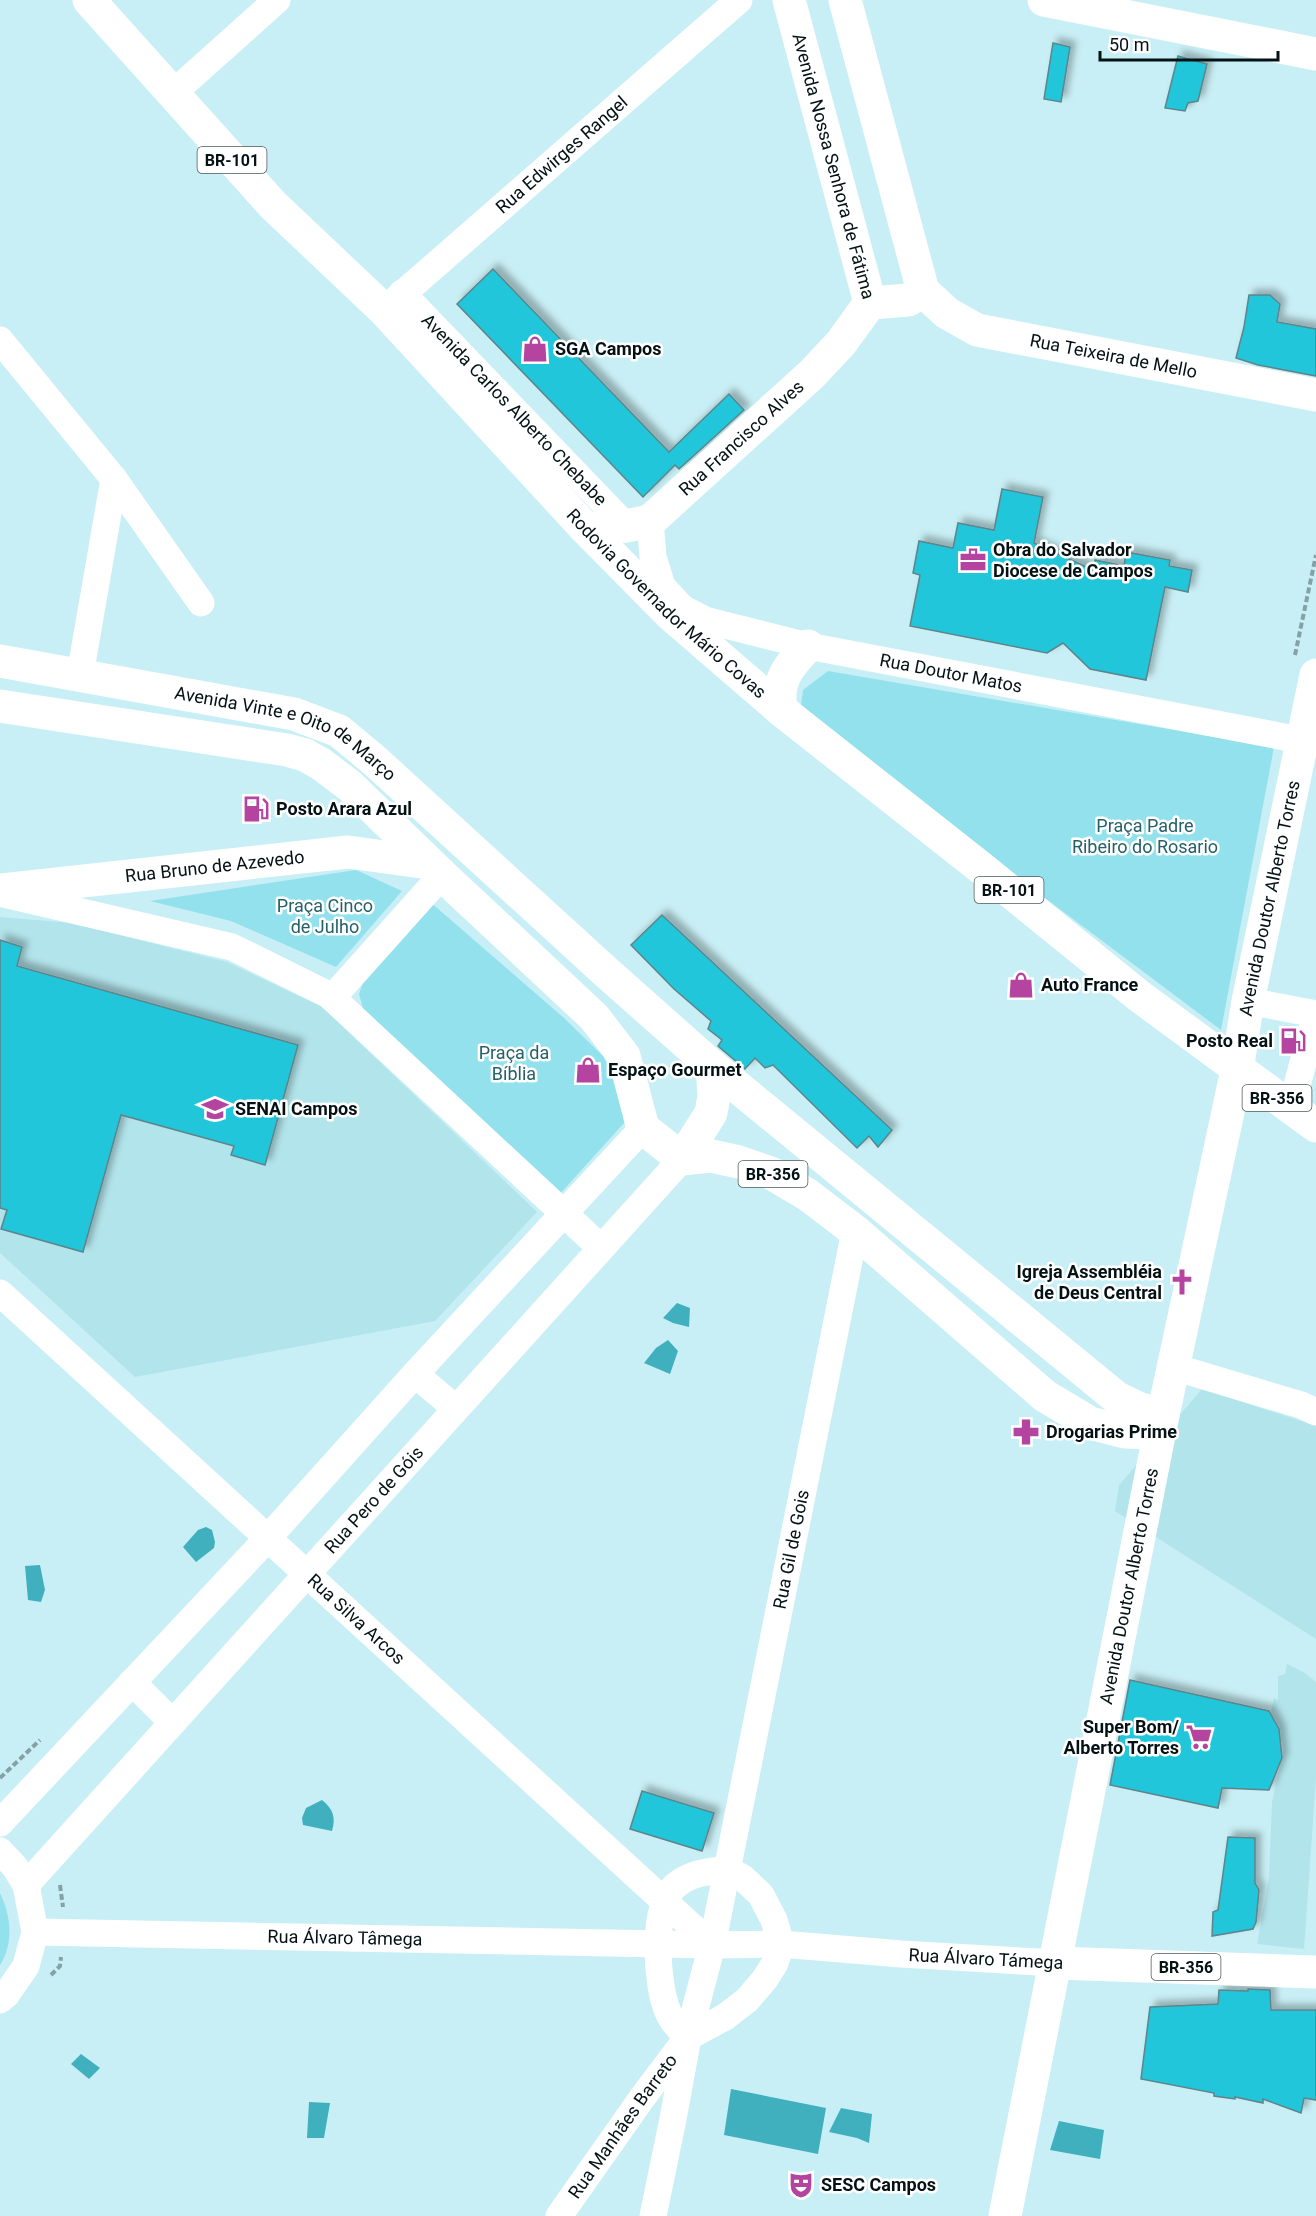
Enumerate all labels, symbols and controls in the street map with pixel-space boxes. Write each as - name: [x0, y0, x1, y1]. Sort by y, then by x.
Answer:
- scale bar: [1100, 24, 1278, 62]
- street label: Avenida Nossa Senhora de Fátima: [788, 31, 879, 301]
- text: 50 m: [1109, 34, 1149, 55]
- street label: Rua Edwirges Rangel: [491, 91, 632, 217]
- road number: BR-101: [198, 147, 266, 173]
- street label: Avenida Carlos Alberto Chebabe: [418, 309, 612, 510]
- street label: Rua Teixeira de Mello: [1028, 329, 1199, 382]
- shop icon: SGA Campos: [520, 334, 550, 364]
- place label: SGA Campos: [555, 338, 661, 359]
- street label: Rua Francisco Alves: [674, 376, 808, 500]
- street label: Rodovia Governador Mário Covas: [563, 504, 771, 702]
- place label: Obra do Salvador Diocese de Campos: [993, 539, 1153, 581]
- office icon: Obra do Salvador Diocese de Campos: [958, 545, 988, 575]
- street label: Rua Doutor Matos: [878, 649, 1024, 697]
- street label: Avenida Vinte e Oito de Março: [173, 682, 401, 785]
- street label: Avenida Doutor Alberto Torres: [1235, 778, 1304, 1018]
- fuel station icon: Posto Arara Azul: [241, 794, 271, 824]
- place label: Posto Arara Azul: [276, 798, 412, 819]
- park label: Praça Padre Ribeiro do Rosario: [1072, 815, 1218, 857]
- street label: Rua Bruno de Azevedo: [124, 846, 305, 886]
- road number: BR-101: [974, 877, 1044, 903]
- park label: Praça Cinco de Julho: [277, 895, 373, 937]
- shop icon: Auto France: [1006, 970, 1036, 1000]
- place label: Auto France: [1041, 974, 1139, 995]
- fuel station icon: Posto Real: [1278, 1026, 1308, 1056]
- place label: Posto Real: [1186, 1030, 1273, 1051]
- park label: Praça da Bíblia: [479, 1042, 549, 1084]
- shop icon: Espaço Gourmet: [573, 1055, 603, 1085]
- place label: Espaço Gourmet: [608, 1059, 742, 1080]
- road number: BR-356: [1242, 1085, 1312, 1111]
- school or university icon: SENAI Campos: [200, 1094, 230, 1124]
- place label: SENAI Campos: [235, 1098, 357, 1119]
- road number: BR-356: [738, 1161, 808, 1187]
- place label: Igreja Assembléia de Deus Central: [1017, 1261, 1162, 1303]
- church icon: Igreja Assembléia de Deus Central: [1167, 1267, 1197, 1297]
- pharmacy icon: Drogarias Prime: [1011, 1417, 1041, 1447]
- place label: Drogarias Prime: [1046, 1421, 1177, 1442]
- street label: Rua Pero de Góis: [320, 1442, 427, 1558]
- street label: Avenida Doutor Alberto Torres: [1095, 1466, 1162, 1706]
- street label: Rua Gil de Gois: [769, 1488, 813, 1611]
- street label: Rua Silva Arcos: [304, 1569, 409, 1669]
- place label: Super Bom/ Alberto Torres: [1063, 1716, 1179, 1758]
- supermarket icon: Super Bom/ Alberto Torres: [1184, 1722, 1214, 1752]
- street label: Rua Álvaro Tâmega: [267, 1925, 423, 1949]
- street label: Rua Álvaro Támega: [908, 1944, 1064, 1973]
- road number: BR-356: [1152, 1954, 1220, 1980]
- street label: Rua Manhães Barreto: [564, 2050, 681, 2202]
- theatre icon: SESC Campos: [786, 2170, 816, 2200]
- place label: SESC Campos: [821, 2174, 936, 2195]

